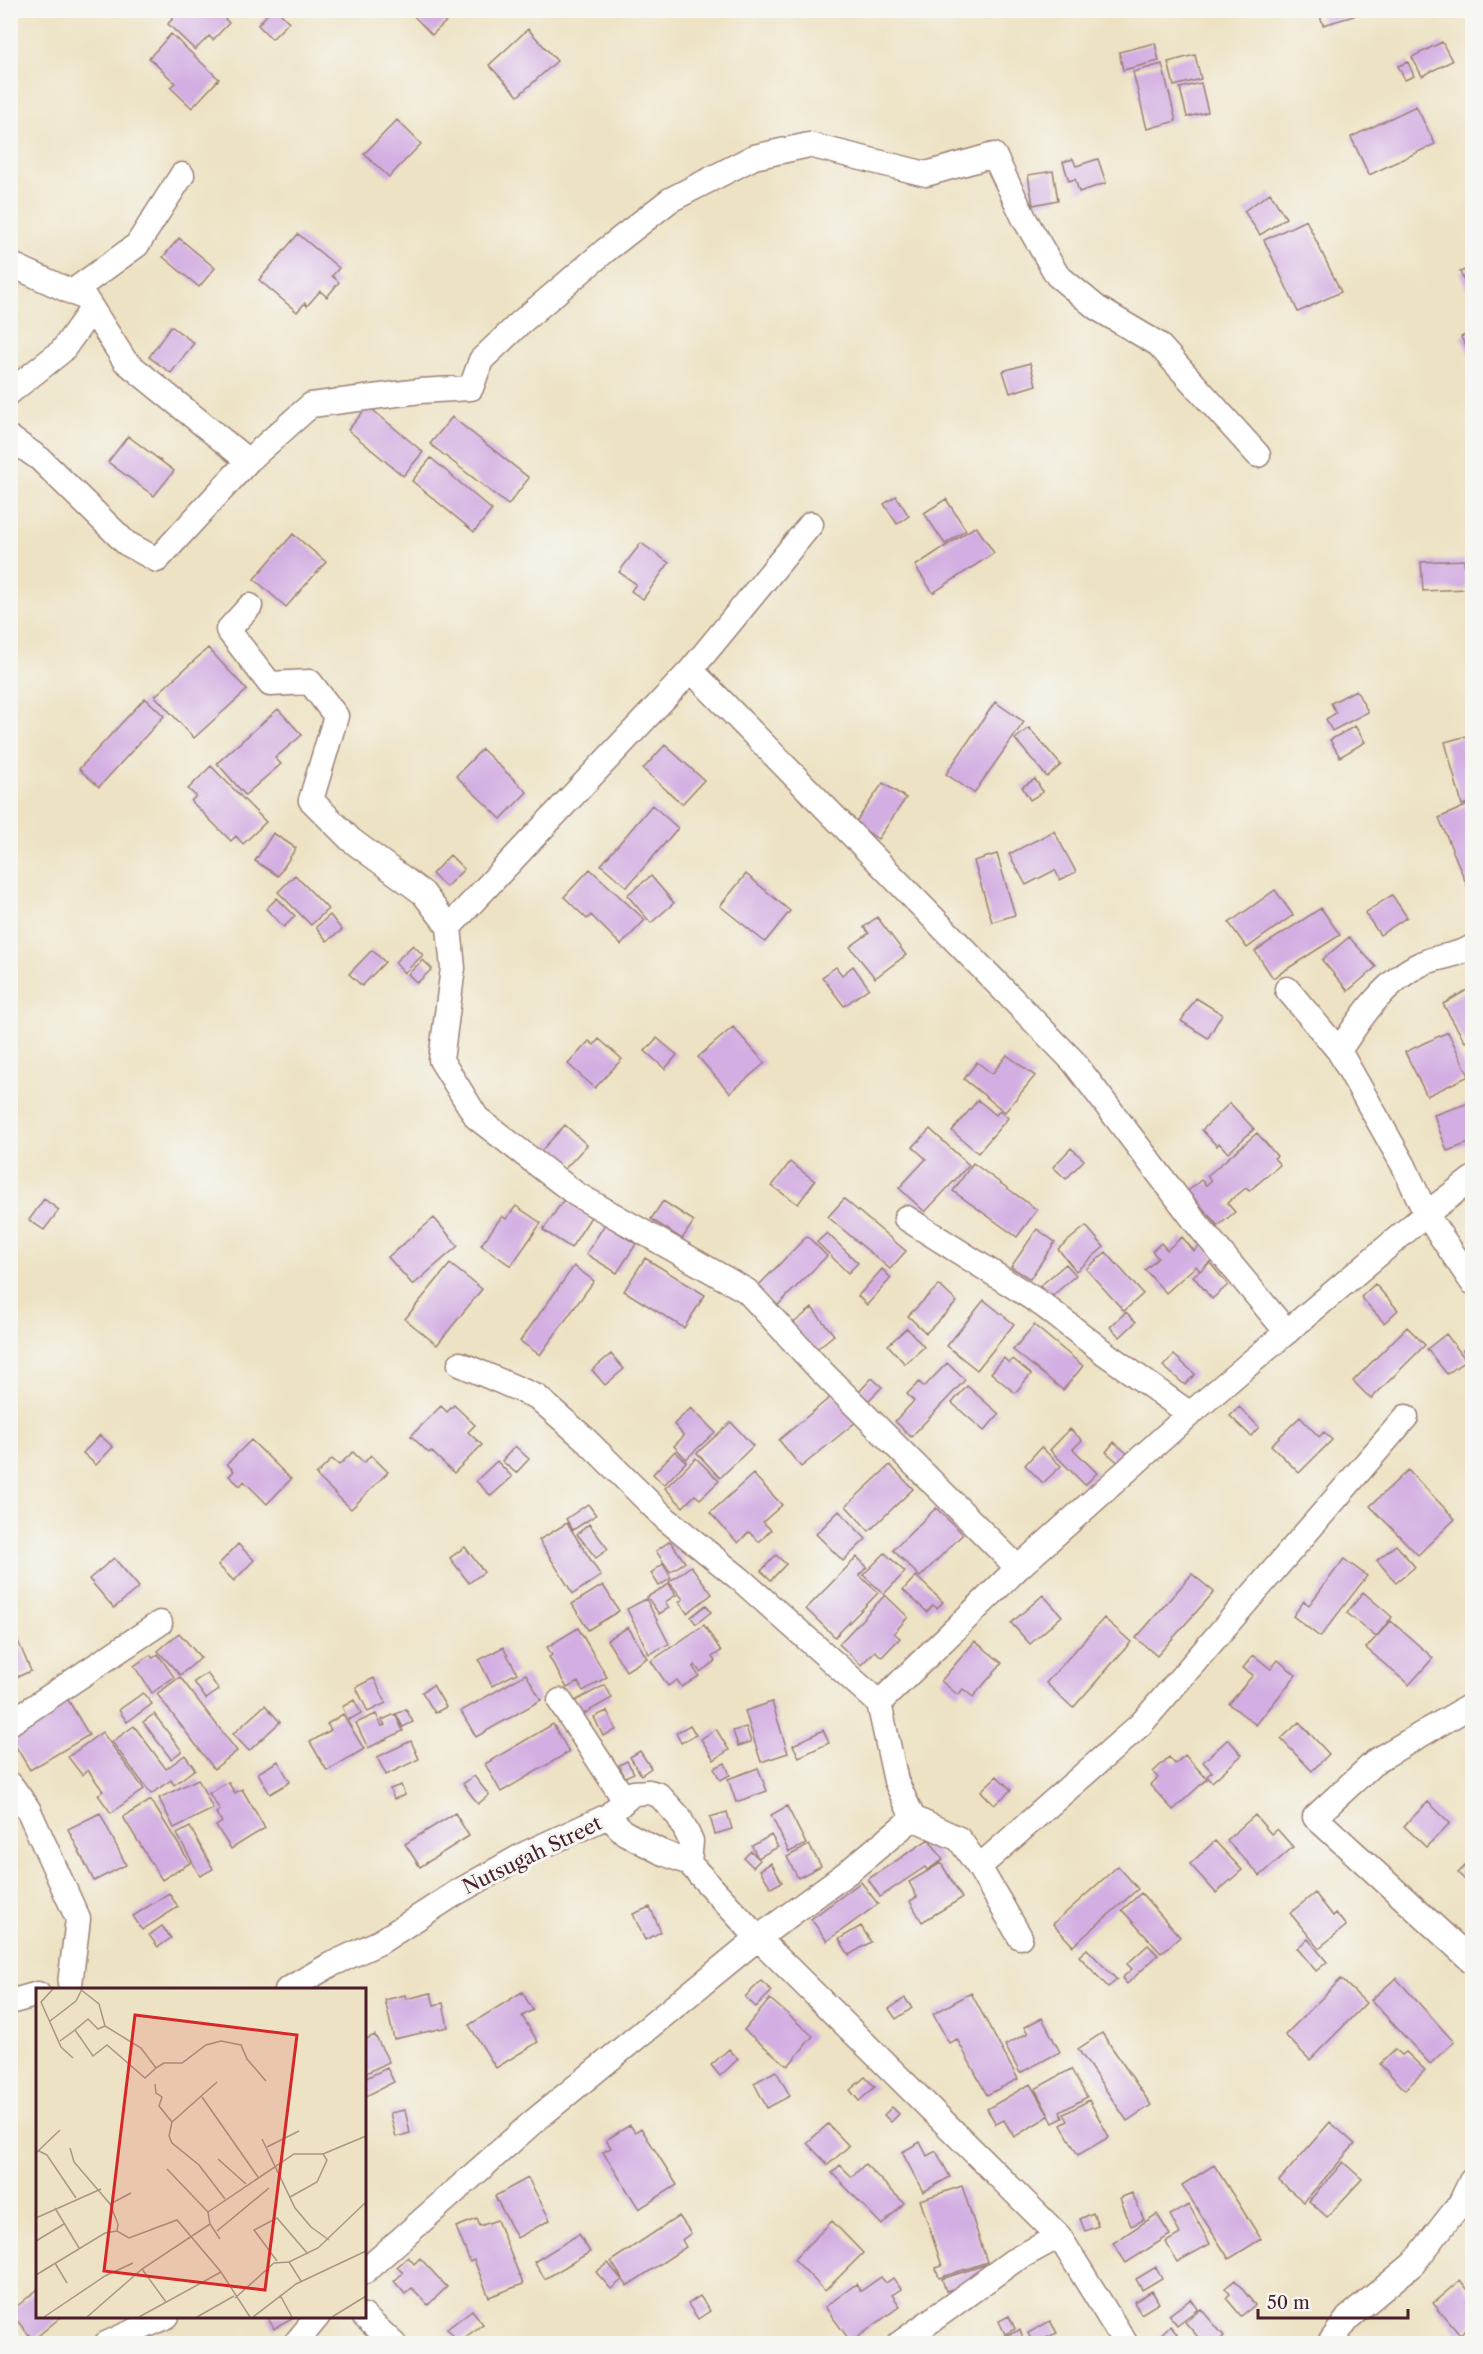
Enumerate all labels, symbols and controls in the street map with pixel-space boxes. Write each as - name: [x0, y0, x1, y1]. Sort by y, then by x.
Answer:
- street label: Nutsugah Street: [458, 1811, 606, 1899]
- inset map: [36, 1988, 366, 2318]
- scale bar: [1258, 2282, 1408, 2320]
- text: 50 m: [1267, 2292, 1310, 2314]

